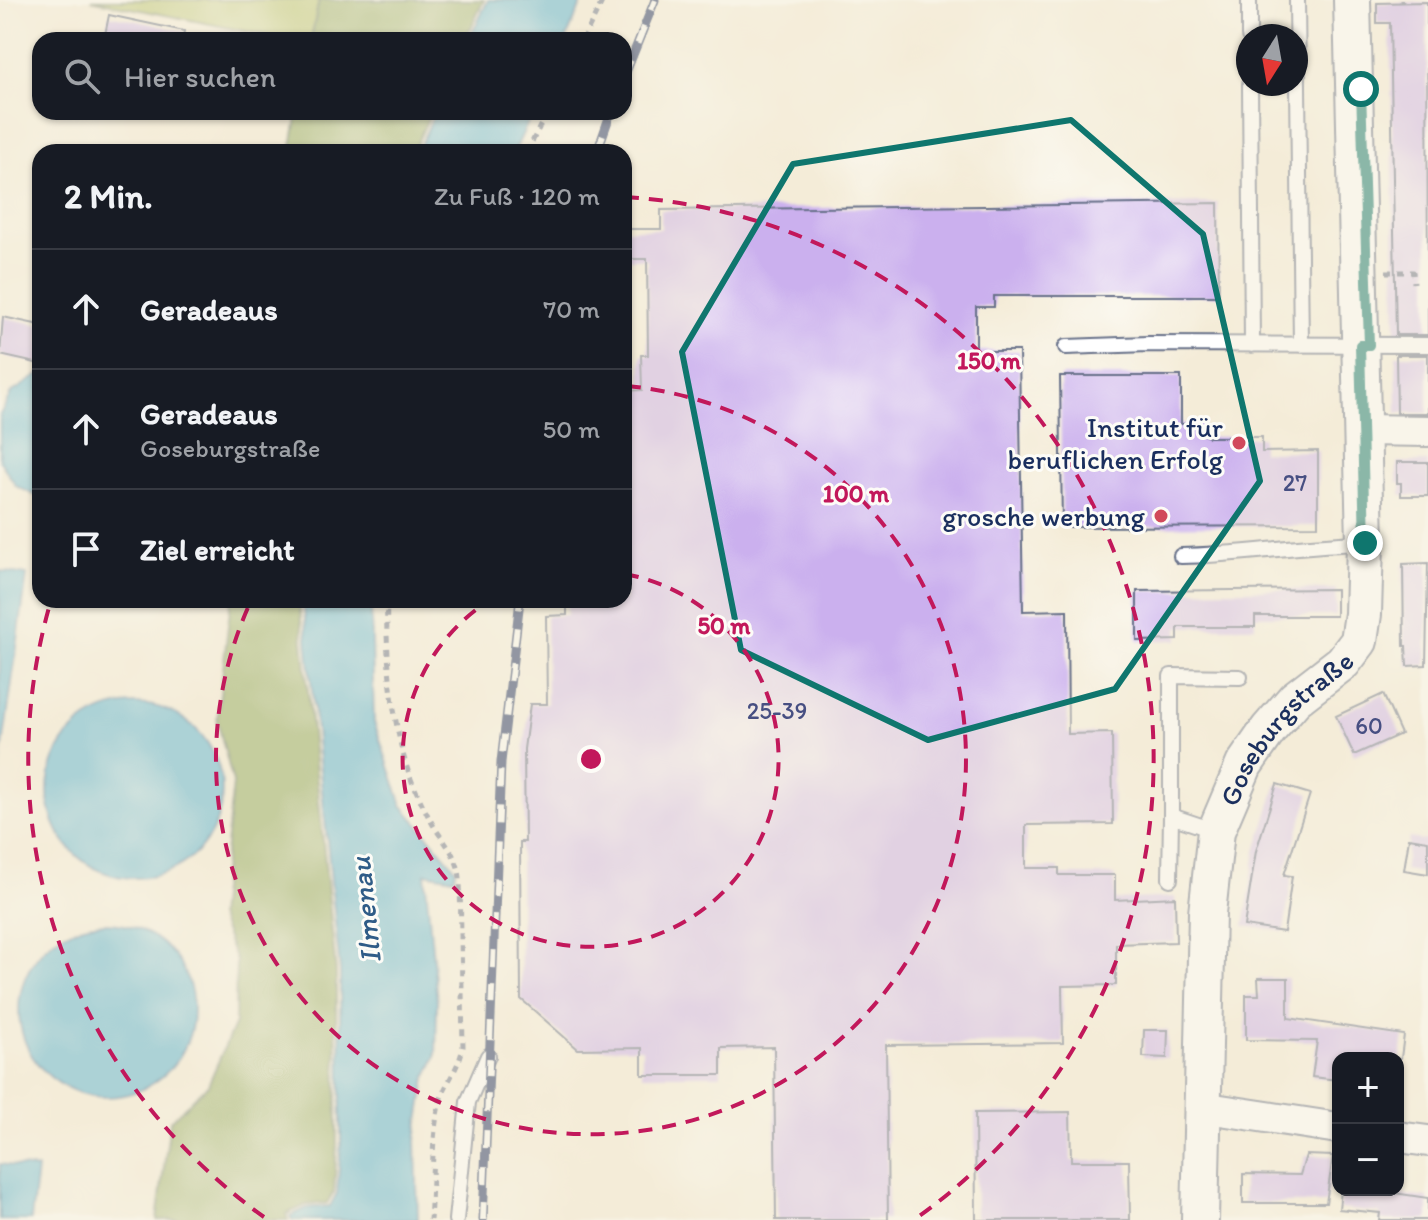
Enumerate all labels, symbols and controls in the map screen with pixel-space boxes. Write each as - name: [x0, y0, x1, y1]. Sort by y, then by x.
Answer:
- north arrow: [1236, 24, 1308, 96]
- search box: [32, 32, 632, 120]
- icon: search: [60, 54, 104, 98]
- text: Hier suchen: [124, 58, 276, 95]
- route start: [1343, 71, 1379, 107]
- text: 2 Min.: [64, 176, 153, 217]
- text: Zu Fuß · 120 m: [434, 180, 600, 212]
- icon: ahead: [64, 287, 108, 331]
- text: Geradeaus: [140, 291, 278, 328]
- text: 70 m: [543, 293, 600, 325]
- text: 150 m: [957, 346, 1022, 375]
- text: Geradeaus: [140, 395, 278, 432]
- icon: ahead: [64, 407, 108, 451]
- place label: Institut für beruflichen Erfolg: [1007, 410, 1224, 476]
- text: 50 m: [543, 413, 600, 445]
- text: Goseburgstraße: [140, 432, 320, 464]
- marker: Institut für beruflichen Erfolg: [1230, 434, 1248, 452]
- house number: 27: [1283, 468, 1307, 497]
- text: 100 m: [823, 479, 890, 508]
- place label: grosche werbung: [942, 499, 1146, 533]
- marker: grosche werbung: [1152, 507, 1170, 525]
- route end: [1347, 525, 1383, 561]
- icon: arrive: [64, 527, 108, 571]
- text: Ziel erreicht: [140, 531, 295, 568]
- text: 50 m: [698, 611, 751, 640]
- street label: Goseburgstraße: [1212, 646, 1361, 811]
- house number: 25-39: [747, 696, 807, 725]
- house number: 60: [1355, 711, 1383, 740]
- centre of rings: [577, 745, 605, 773]
- water label: Ilmenau: [341, 855, 389, 965]
- map controls: [1332, 1052, 1404, 1196]
- button: +: [1332, 1052, 1404, 1124]
- button: −: [1332, 1124, 1404, 1196]

